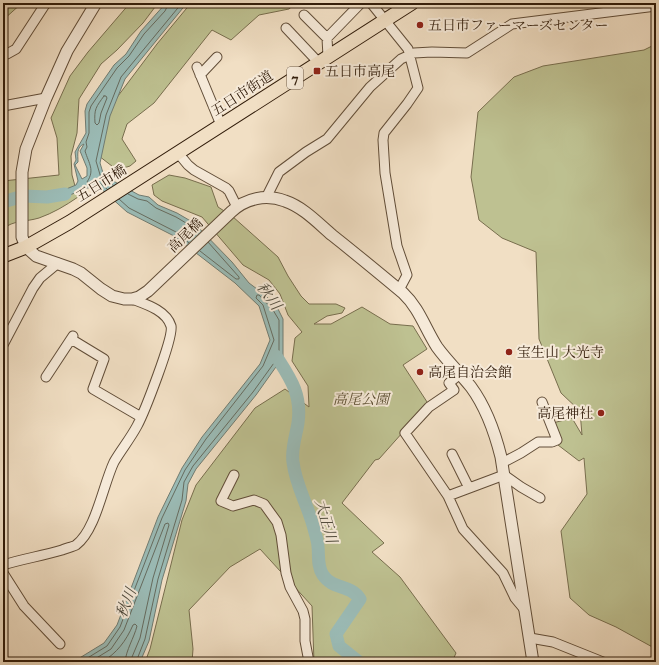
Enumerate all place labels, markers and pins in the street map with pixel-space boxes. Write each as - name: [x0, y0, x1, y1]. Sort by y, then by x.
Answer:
- place label: 五日市ファーマーズセンター: [428, 17, 608, 34]
- marker: 五日市ファーマーズセンター: [415, 20, 425, 30]
- place label: 五日市高尾: [325, 63, 395, 80]
- marker: 五日市高尾: [312, 66, 322, 76]
- place label: 宝生山 大光寺: [517, 344, 604, 361]
- marker: 宝生山 大光寺: [504, 347, 514, 357]
- place label: 高尾自治会館: [428, 364, 512, 381]
- marker: 高尾自治会館: [415, 367, 425, 377]
- place label: 高尾神社: [537, 405, 593, 422]
- marker: 高尾神社: [596, 408, 606, 418]

